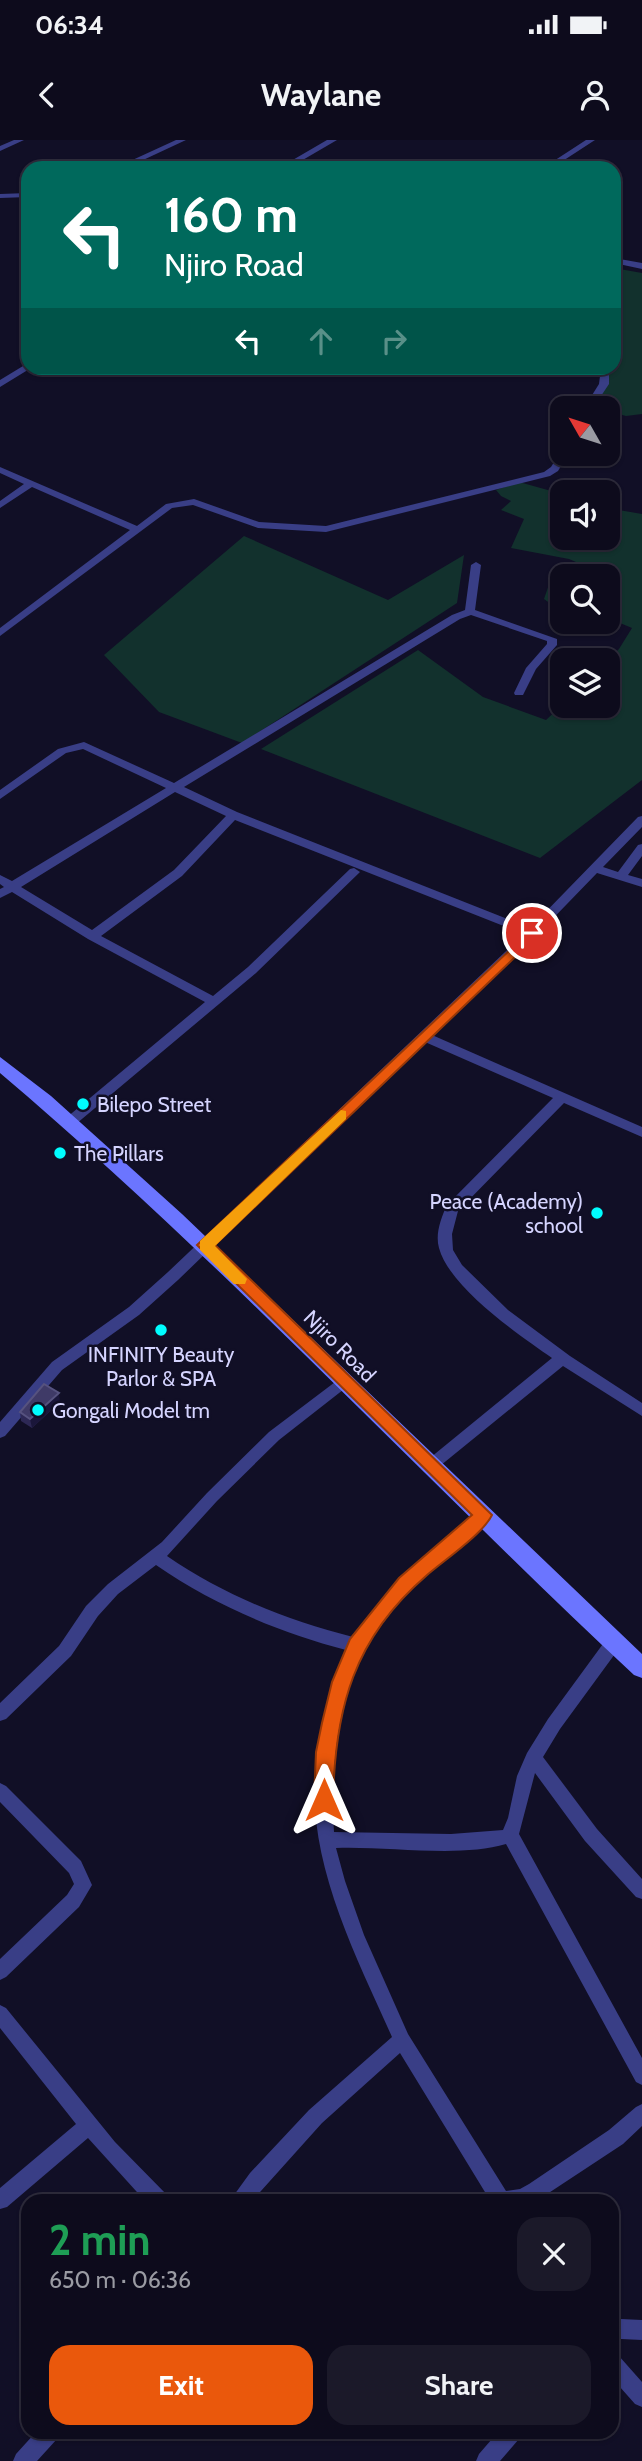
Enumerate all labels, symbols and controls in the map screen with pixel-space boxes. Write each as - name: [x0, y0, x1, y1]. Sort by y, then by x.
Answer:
- text: 06:34: [35, 9, 104, 41]
- text: Waylane: [261, 75, 381, 114]
- icon: back: [28, 76, 66, 114]
- icon: person: [576, 76, 614, 114]
- text: 160 m: [164, 185, 298, 244]
- icon: left: [49, 189, 140, 280]
- text: Njiro Road: [164, 245, 304, 284]
- icon: left: [229, 322, 267, 360]
- icon: ahead: [302, 322, 340, 360]
- icon: right: [375, 322, 413, 360]
- north arrow: [550, 396, 620, 466]
- map controls: [550, 396, 620, 718]
- button: sound: [550, 480, 620, 550]
- button: search: [550, 564, 620, 634]
- button: layers: [550, 648, 620, 718]
- pin: [502, 903, 562, 963]
- icon: arrive: [513, 914, 551, 952]
- place label: Bilepo Street: [97, 1092, 211, 1117]
- marker: Bilepo Street: [75, 1096, 91, 1112]
- place label: The Pillars: [74, 1141, 164, 1166]
- marker: The Pillars: [52, 1145, 68, 1161]
- place label: Peace (Academy) school: [429, 1189, 583, 1238]
- marker: Peace (Academy) school: [589, 1205, 605, 1221]
- street label: Njiro Road: [298, 1305, 381, 1388]
- marker: INFINITY Beauty Parlor & SPA: [153, 1322, 169, 1338]
- place label: INFINITY Beauty Parlor & SPA: [88, 1342, 235, 1391]
- place label: Gongali Model tm: [52, 1398, 210, 1423]
- marker: Gongali Model tm: [30, 1402, 46, 1418]
- position arrow: [287, 1763, 361, 1837]
- text: 2 min: [49, 2214, 150, 2266]
- button: close: [517, 2217, 591, 2291]
- text: 650 m · 06:36: [49, 2266, 191, 2294]
- button: Exit: [49, 2345, 313, 2425]
- button: Share: [327, 2345, 591, 2425]

